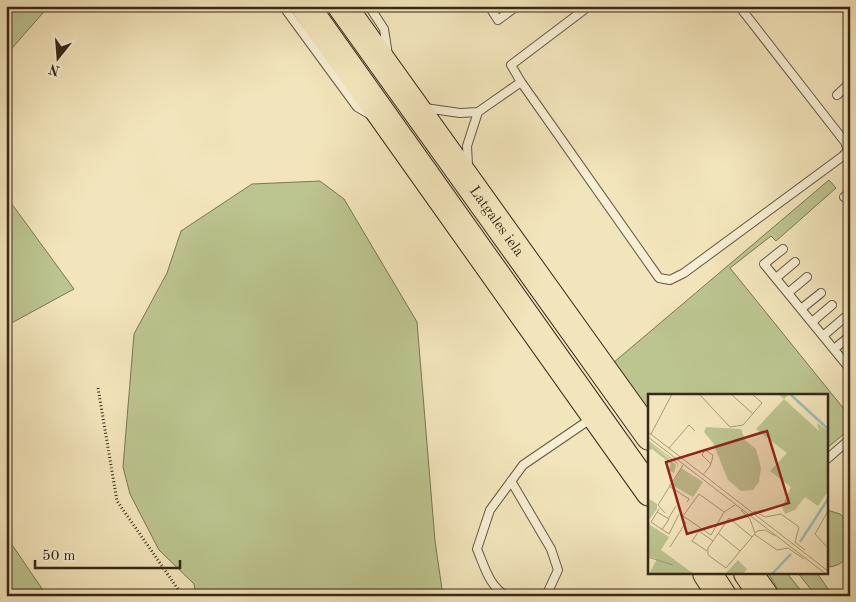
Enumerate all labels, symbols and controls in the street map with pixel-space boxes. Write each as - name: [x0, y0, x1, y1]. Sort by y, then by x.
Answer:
- north arrow: [32, 32, 82, 82]
- text: N: [47, 61, 62, 78]
- street label: Latgales iela: [466, 184, 527, 260]
- inset map: [648, 394, 828, 574]
- scale bar: [35, 537, 180, 569]
- text: 50 m: [42, 549, 76, 564]

